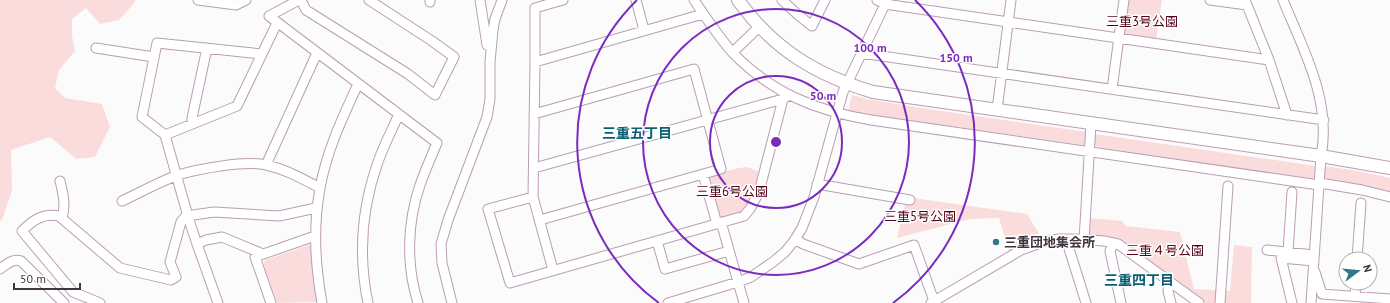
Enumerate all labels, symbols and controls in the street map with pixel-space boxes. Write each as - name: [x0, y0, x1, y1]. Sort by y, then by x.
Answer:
- park label: 三重3号公園: [1106, 13, 1178, 30]
- text: 100 m: [853, 40, 887, 55]
- text: 150 m: [939, 50, 973, 65]
- text: 50 m: [810, 88, 836, 103]
- district label: 三重五丁目: [602, 124, 672, 142]
- centre of rings: [769, 135, 783, 149]
- park label: 三重6号公園: [696, 183, 768, 200]
- park label: 三重5号公園: [884, 208, 956, 225]
- place label: 三重団地集会所: [1004, 234, 1095, 251]
- marker: 三重団地集会所: [991, 237, 1001, 247]
- park label: 三重４号公園: [1126, 242, 1204, 259]
- north arrow: [1338, 251, 1378, 291]
- text: N: [1360, 263, 1375, 274]
- scale bar: [14, 265, 80, 291]
- text: 50 m: [20, 271, 46, 286]
- district label: 三重四丁目: [1104, 271, 1174, 289]

